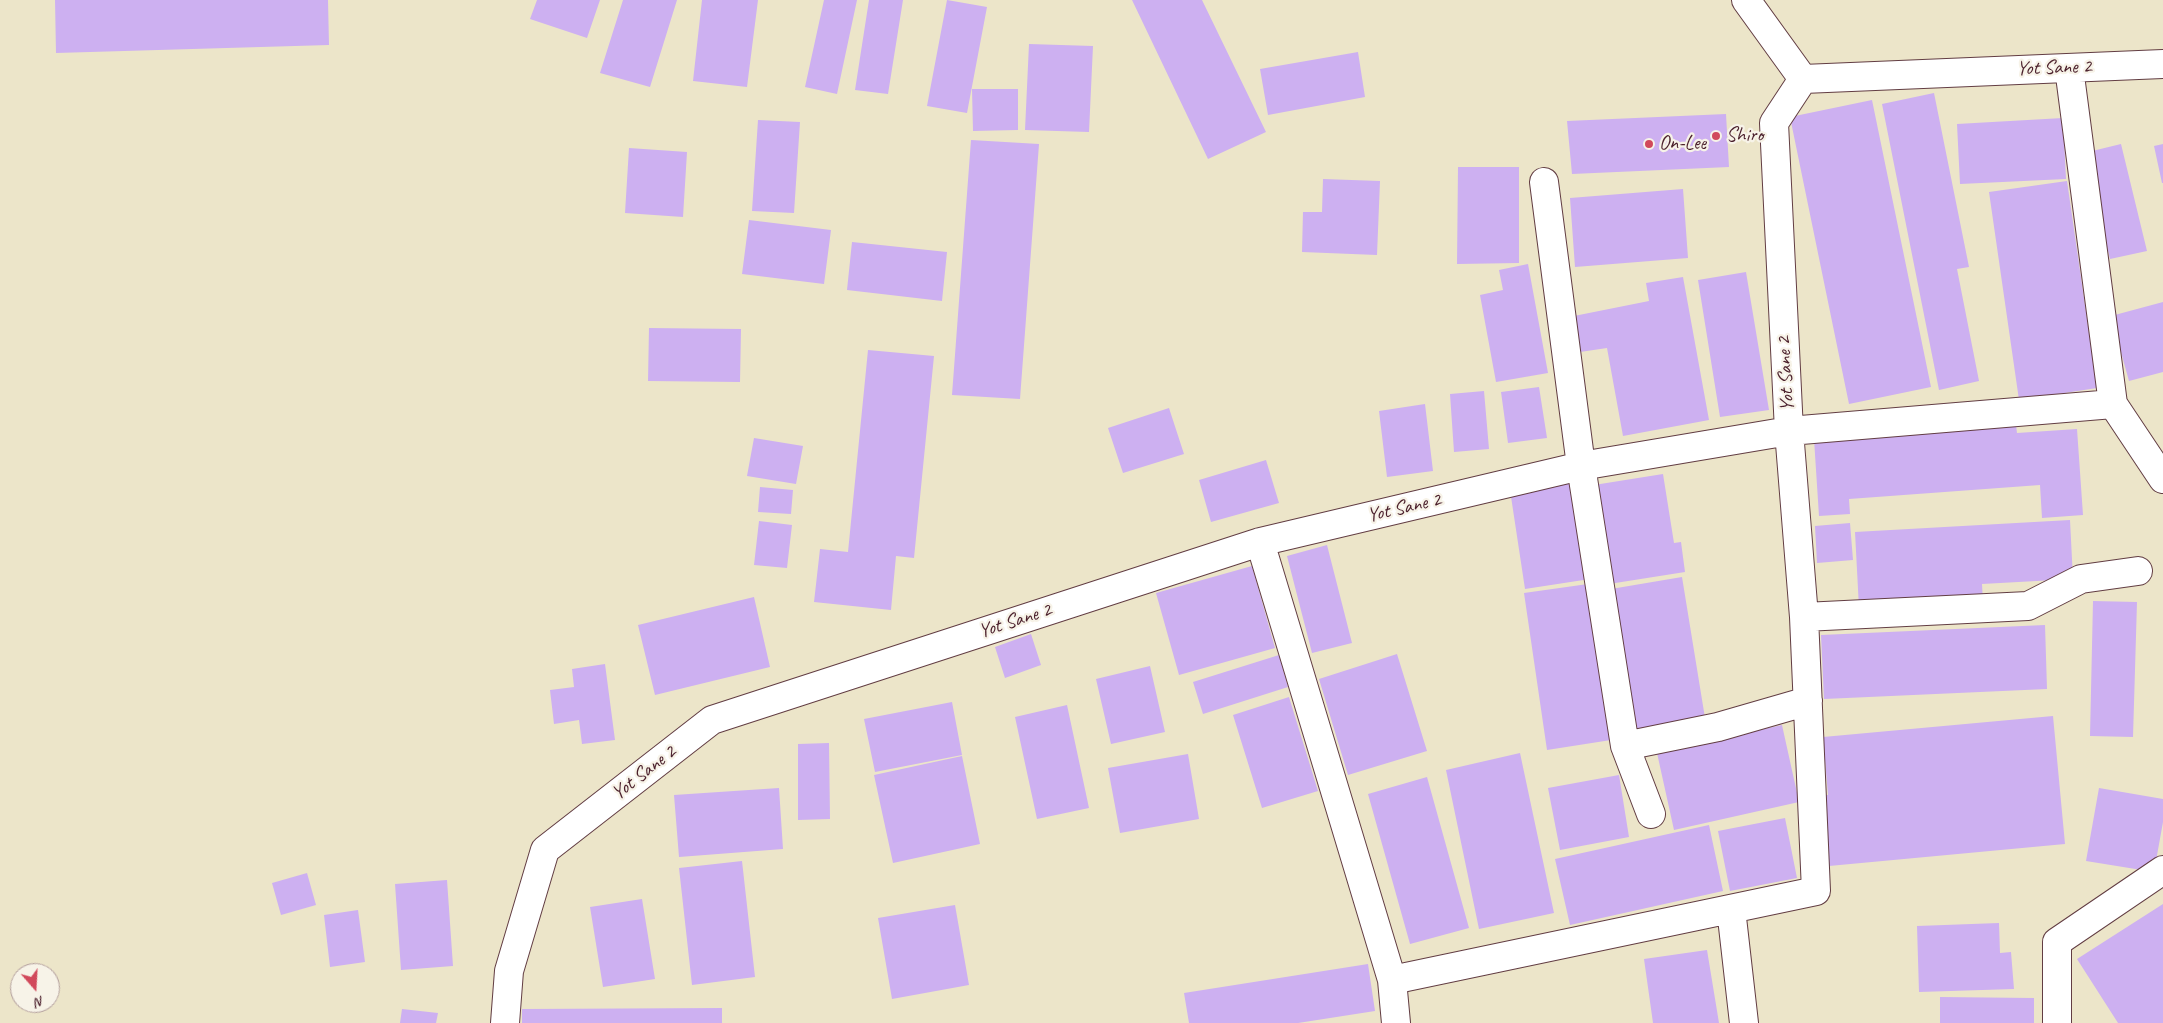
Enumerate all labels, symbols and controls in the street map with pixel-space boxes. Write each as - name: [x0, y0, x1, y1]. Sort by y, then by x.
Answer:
- street label: Yot Sane 2: [2016, 55, 2092, 81]
- place label: Shiro: [1726, 124, 1763, 148]
- marker: Shiro: [1710, 130, 1722, 142]
- place label: On-Lee: [1659, 132, 1706, 156]
- marker: On-Lee: [1643, 138, 1655, 150]
- street label: Yot Sane 2: [1772, 336, 1800, 412]
- street label: Yot Sane 2: [1365, 488, 1443, 528]
- street label: Yot Sane 2: [976, 598, 1054, 644]
- street label: Yot Sane 2: [607, 740, 681, 806]
- north arrow: [10, 963, 60, 1013]
- text: N: [33, 992, 47, 1011]

